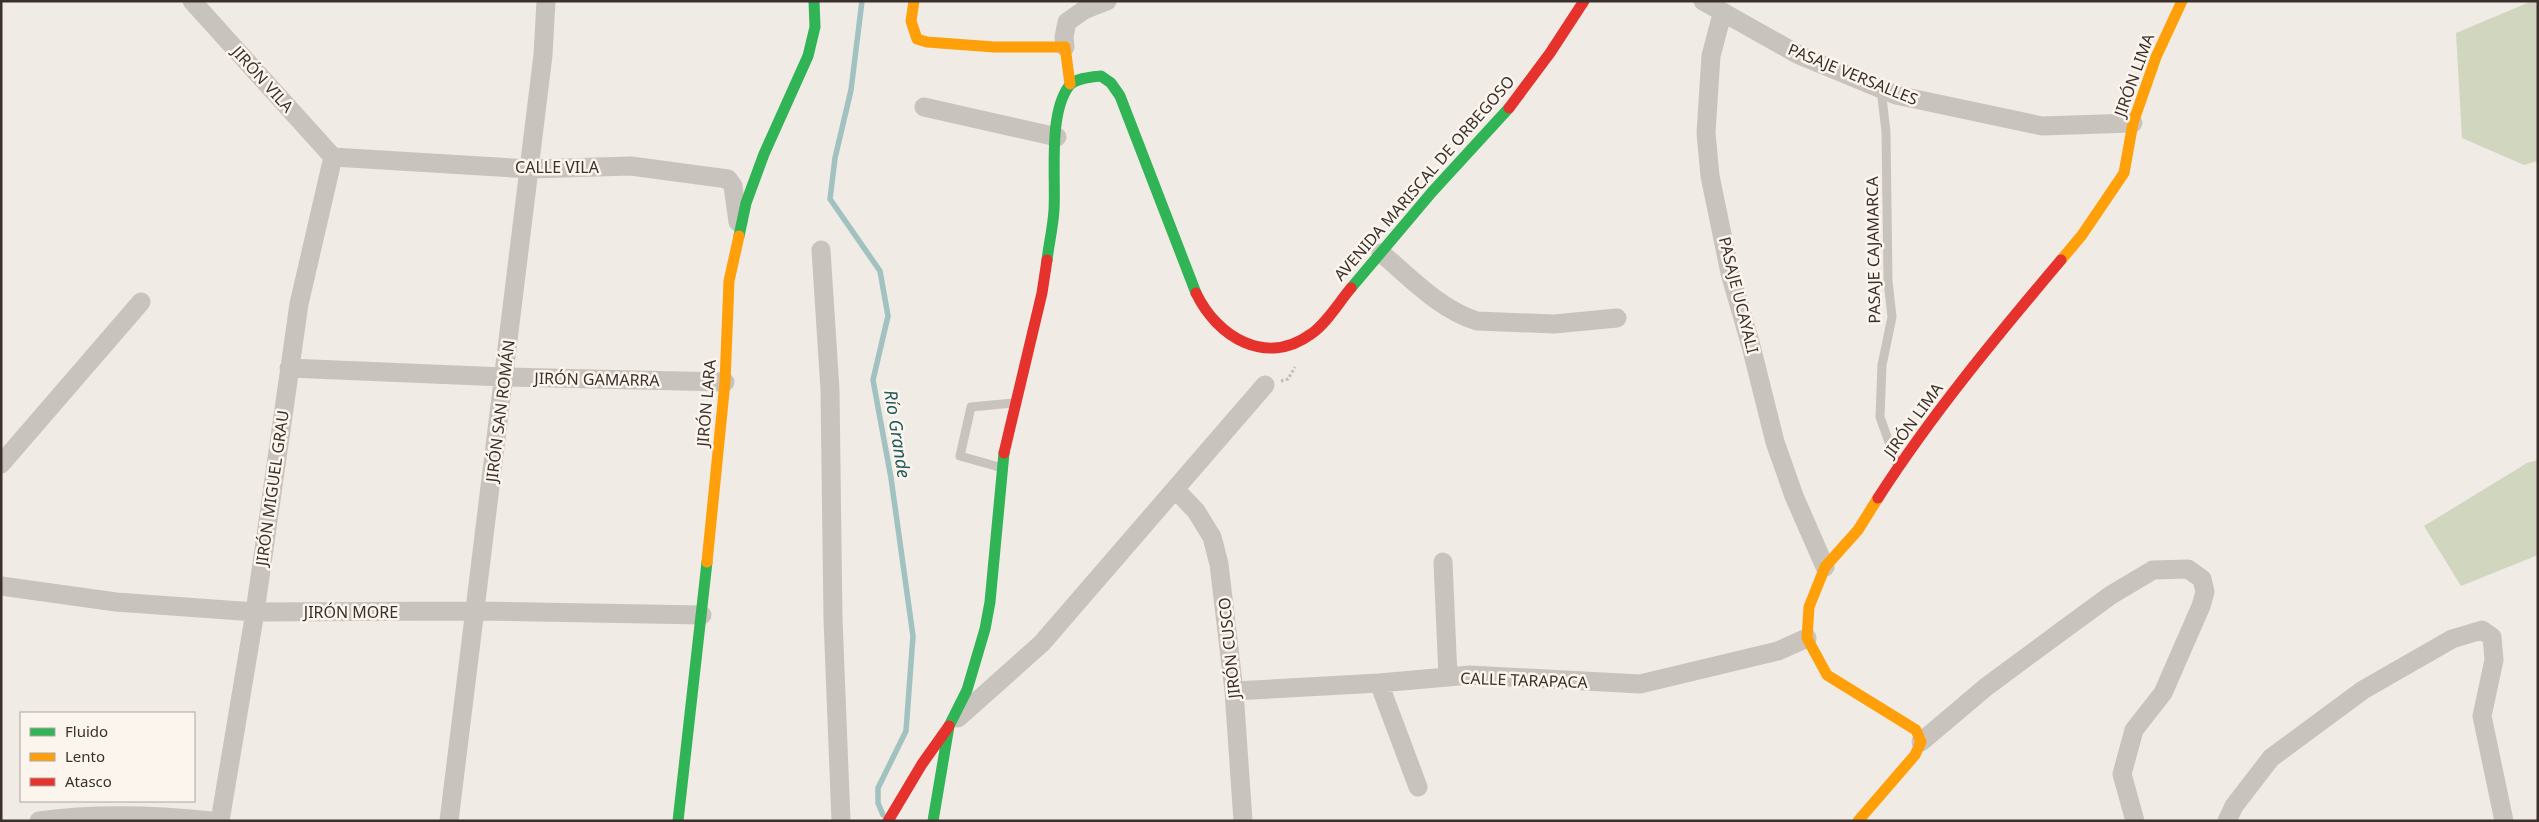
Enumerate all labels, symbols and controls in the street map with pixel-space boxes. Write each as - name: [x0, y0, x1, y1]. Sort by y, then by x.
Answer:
- street label: JIRÓN LIMA: [2108, 30, 2159, 122]
- street label: PASAJE VERSALLES: [1785, 38, 1921, 110]
- street label: JIRÓN VILA: [226, 40, 299, 117]
- street label: AVENIDA MARISCAL DE ORBEGOSO: [1329, 71, 1519, 285]
- street label: CALLE VILA: [515, 156, 600, 178]
- street label: PASAJE CAJAMARCA: [1861, 176, 1885, 324]
- street label: PASAJE UCAYALI: [1714, 234, 1764, 356]
- street label: JIRÓN SAN ROMÁN: [480, 339, 520, 485]
- street label: JIRÓN LARA: [691, 358, 721, 449]
- street label: JIRÓN GAMARRA: [532, 367, 661, 391]
- street label: JIRÓN LIMA: [1877, 378, 1948, 463]
- water label: Río Grande: [879, 388, 917, 480]
- street label: JIRÓN MIGUEL GRAU: [250, 409, 294, 569]
- street label: JIRÓN CUSCO: [1213, 596, 1245, 702]
- street label: JIRÓN MORE: [302, 601, 398, 623]
- street label: CALLE TARAPACA: [1460, 667, 1589, 693]
- legend: [20, 712, 195, 802]
- text: Fluido: [65, 721, 108, 741]
- text: Lento: [65, 746, 105, 766]
- text: Atasco: [65, 771, 112, 791]

